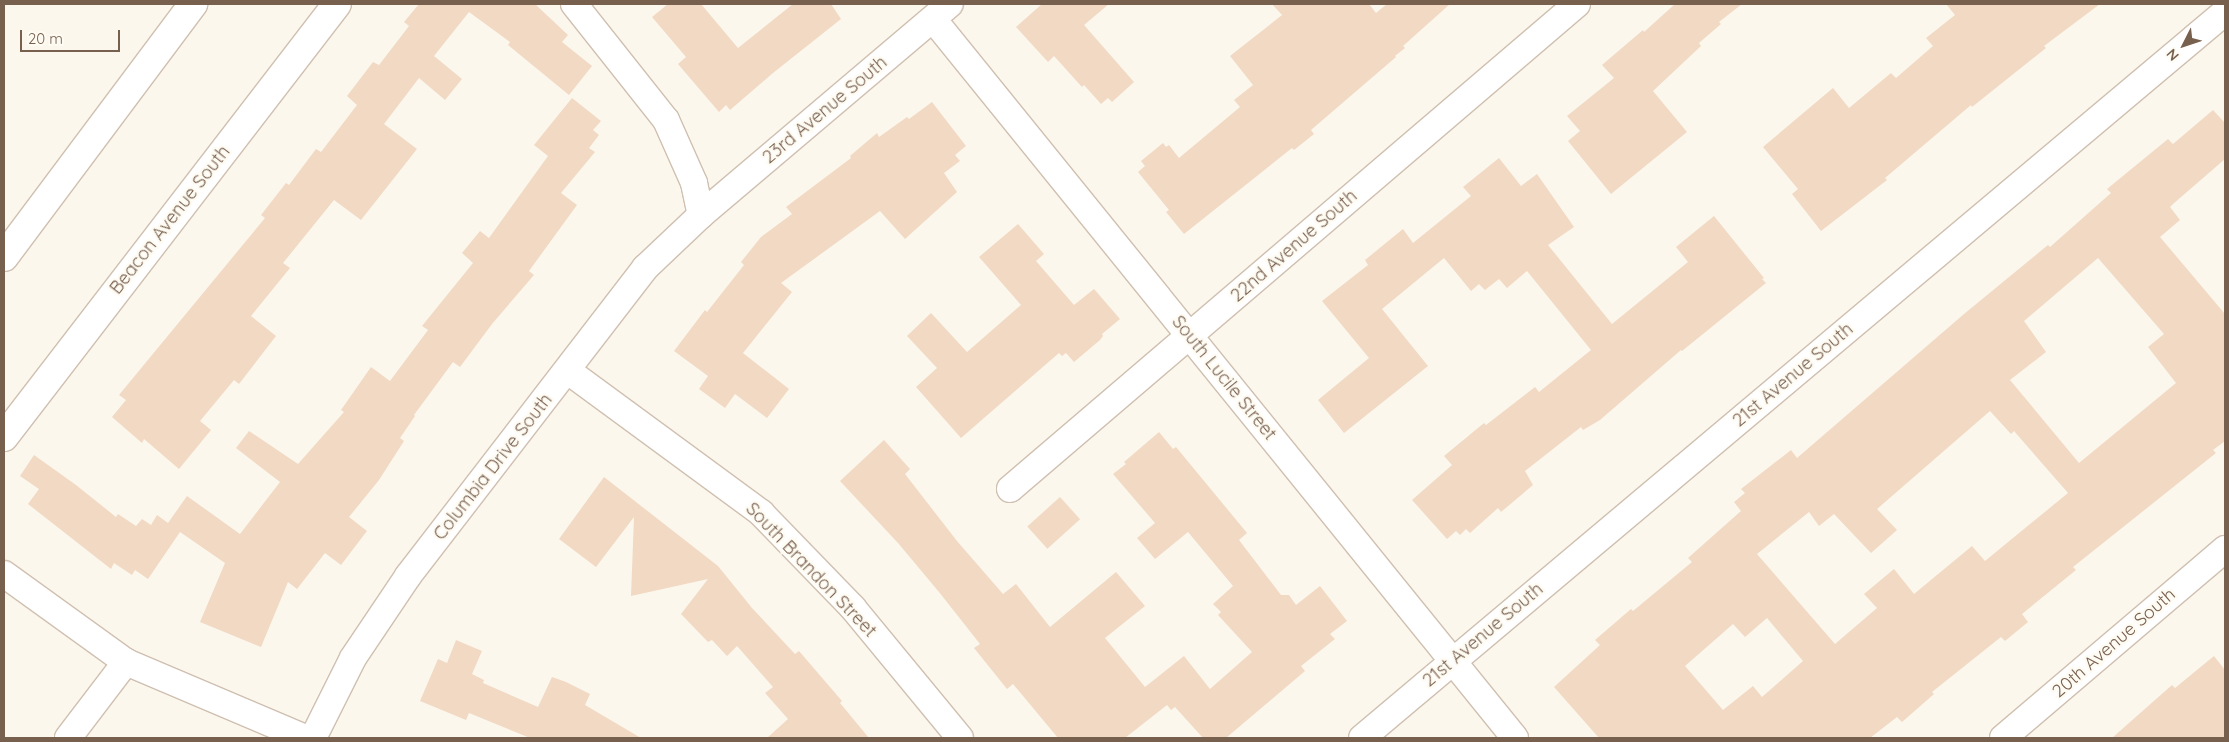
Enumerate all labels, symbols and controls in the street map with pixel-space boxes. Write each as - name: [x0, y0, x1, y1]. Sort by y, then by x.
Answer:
- scale bar: [22, 20, 122, 52]
- north arrow: [2159, 20, 2209, 70]
- text: 20 m: [28, 29, 63, 48]
- text: N: [2163, 45, 2183, 65]
- street label: 23rd Avenue South: [758, 52, 892, 168]
- street label: Beacon Avenue South: [105, 141, 235, 299]
- street label: 22nd Avenue South: [1226, 185, 1362, 307]
- street label: South Lucile Street: [1167, 311, 1281, 445]
- street label: 21st Avenue South: [1729, 318, 1857, 432]
- street label: Columbia Drive South: [429, 390, 557, 544]
- street label: South Brandon Street: [741, 498, 881, 642]
- street label: 21st Avenue South: [1419, 578, 1547, 692]
- street label: 20th Avenue South: [2048, 584, 2180, 702]

